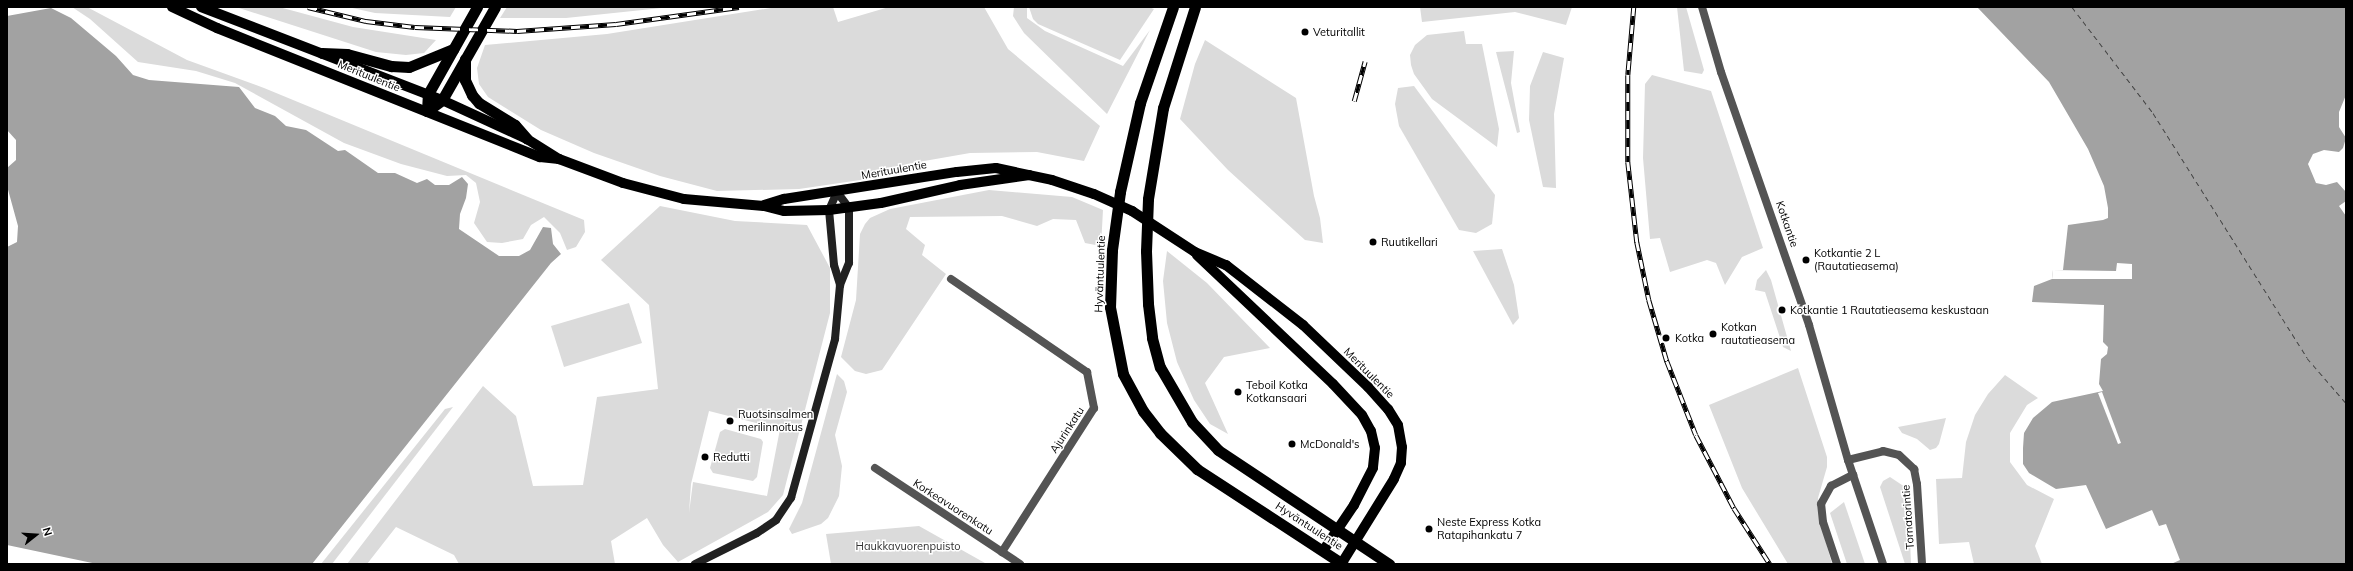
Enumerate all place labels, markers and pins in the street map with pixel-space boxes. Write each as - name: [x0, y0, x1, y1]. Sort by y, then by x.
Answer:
- place label: Veturitallit: [1313, 25, 1365, 39]
- marker: Veturitallit: [1300, 27, 1310, 37]
- place label: Ruutikellari: [1381, 235, 1438, 249]
- marker: Ruutikellari: [1368, 237, 1378, 247]
- place label: Kotkantie 2 L (Rautatieasema): [1814, 247, 1899, 273]
- marker: Kotkantie 2 L (Rautatieasema): [1801, 255, 1811, 265]
- place label: Kotkantie 1 Rautatieasema keskustaan: [1790, 303, 1989, 317]
- marker: Kotkantie 1 Rautatieasema keskustaan: [1777, 305, 1787, 315]
- place label: Kotkan rautatieasema: [1721, 321, 1795, 347]
- marker: Kotkan rautatieasema: [1708, 329, 1718, 339]
- place label: Kotka: [1675, 331, 1704, 345]
- marker: Kotka: [1660, 332, 1672, 344]
- place label: Teboil Kotka Kotkansaari: [1246, 379, 1308, 405]
- marker: Teboil Kotka Kotkansaari: [1233, 387, 1243, 397]
- place label: Ruotsinsalmen merilinnoitus: [738, 408, 813, 434]
- marker: Ruotsinsalmen merilinnoitus: [725, 416, 735, 426]
- place label: McDonald's: [1300, 437, 1360, 451]
- marker: McDonald's: [1287, 439, 1297, 449]
- place label: Redutti: [713, 450, 750, 464]
- marker: Redutti: [700, 452, 710, 462]
- place label: Neste Express Kotka Ratapihankatu 7: [1437, 516, 1541, 542]
- marker: Neste Express Kotka Ratapihankatu 7: [1424, 524, 1434, 534]

